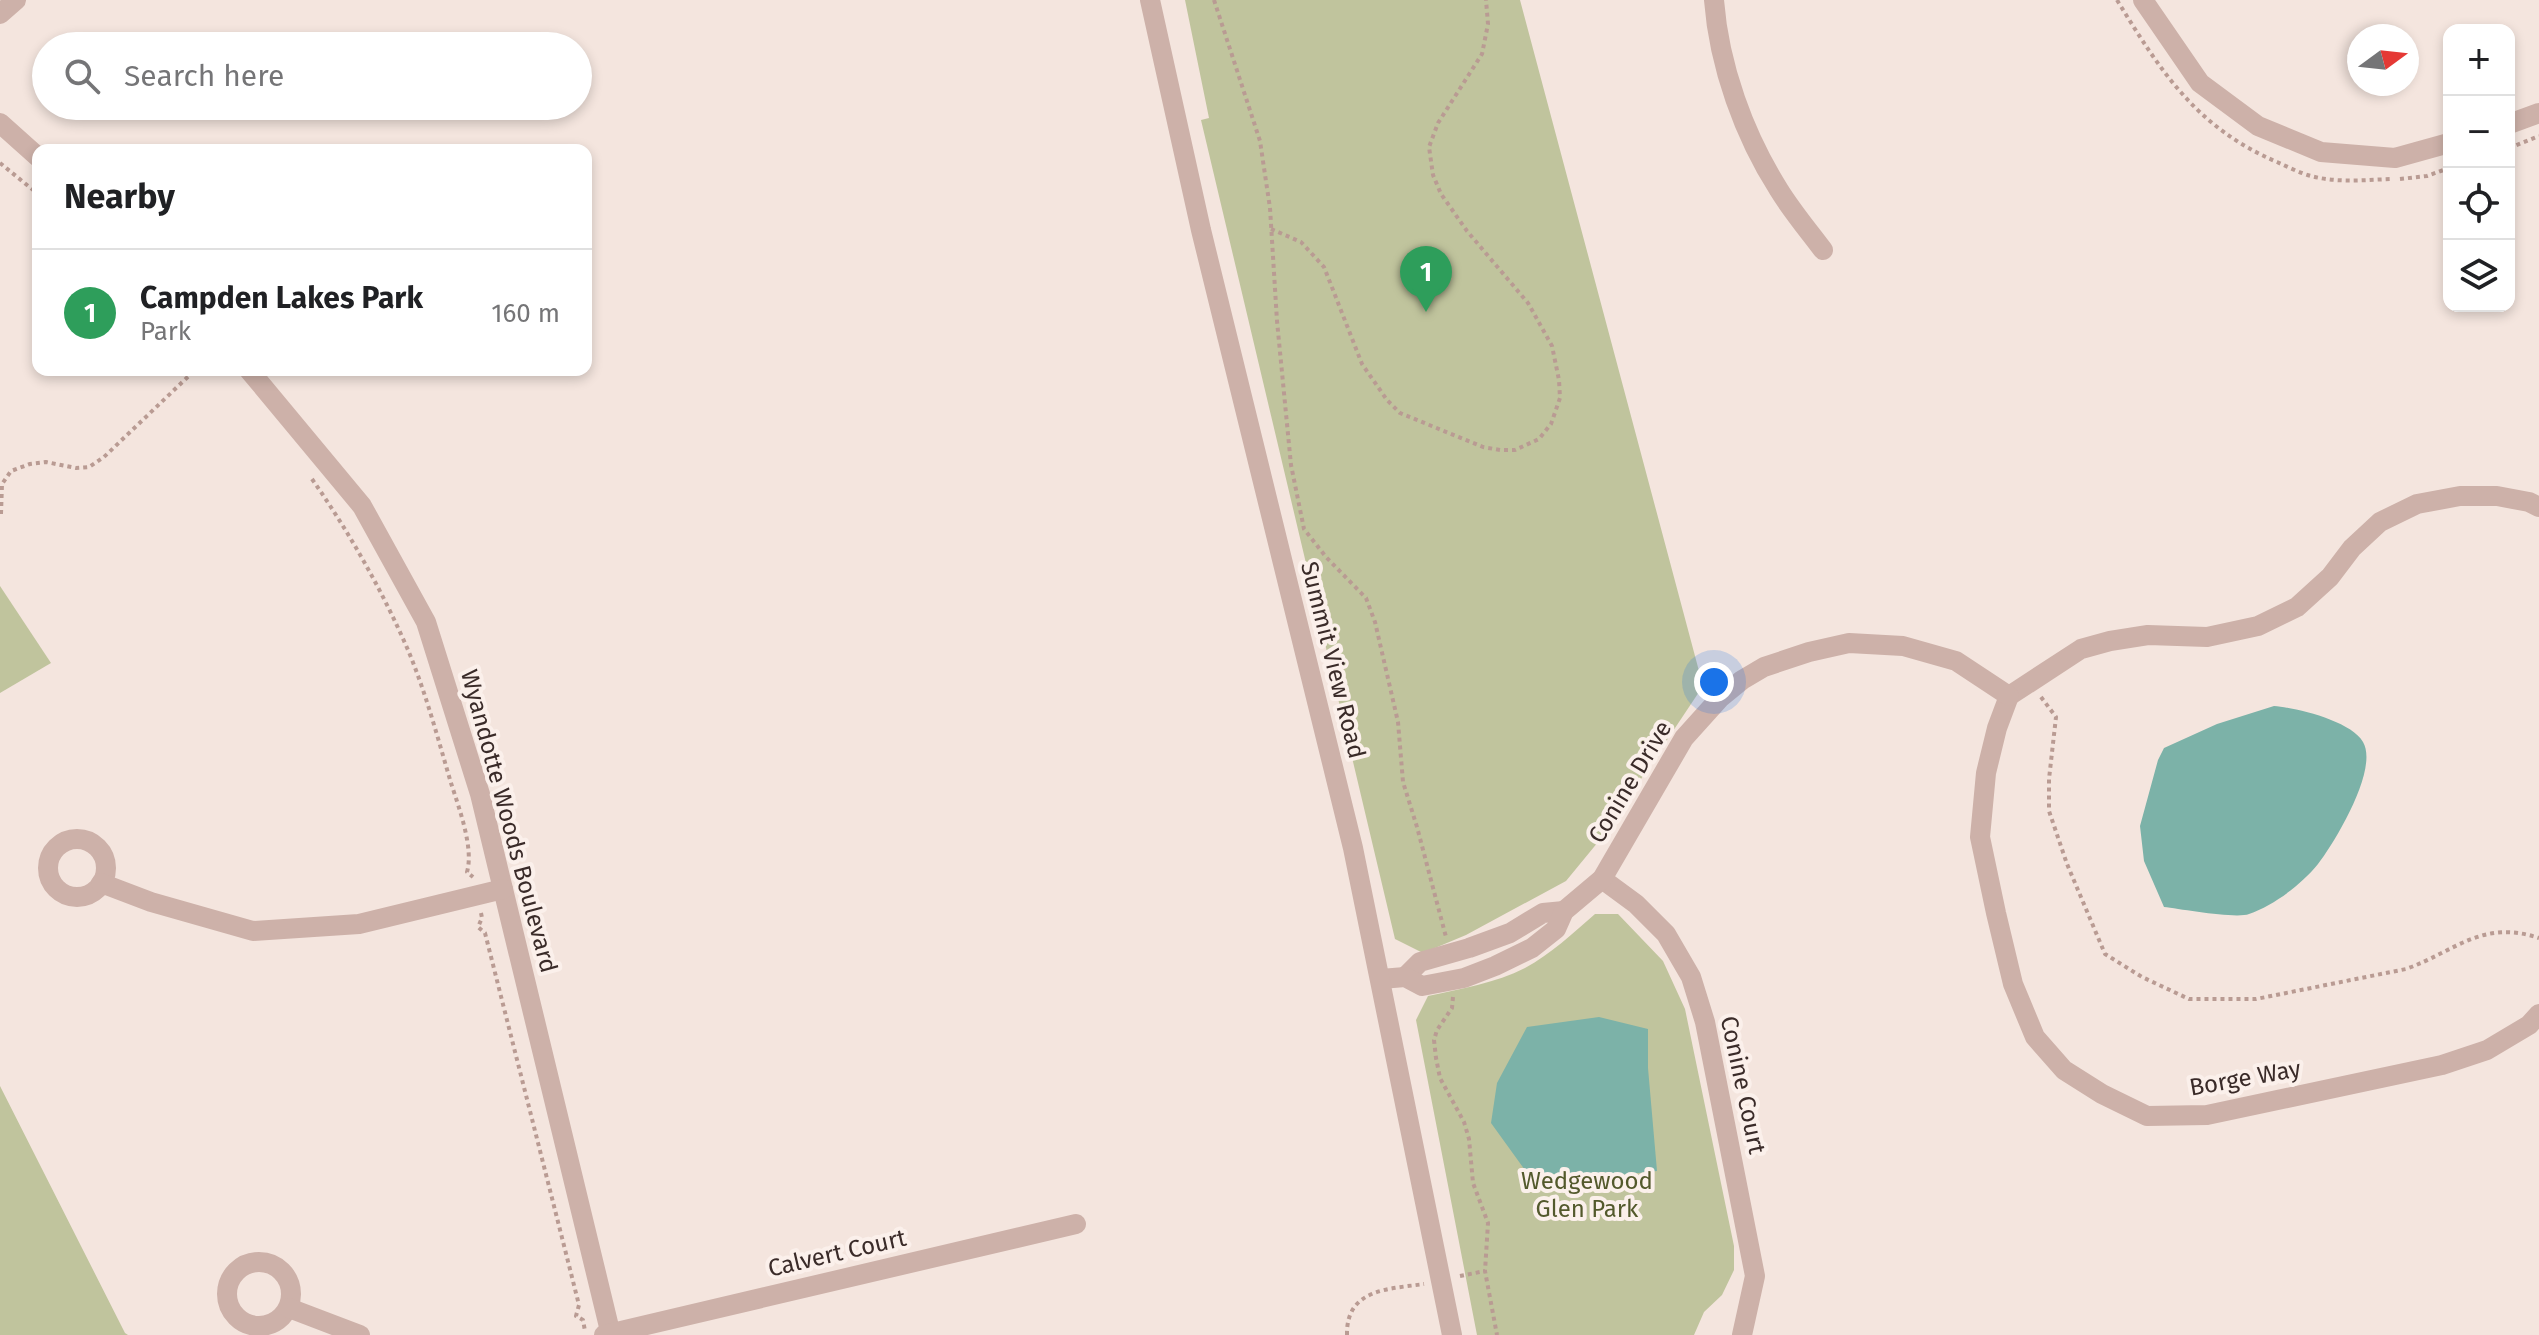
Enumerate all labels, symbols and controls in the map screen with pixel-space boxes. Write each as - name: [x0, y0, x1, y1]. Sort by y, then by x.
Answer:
- north arrow: [2347, 24, 2419, 96]
- map controls: [2443, 24, 2515, 312]
- button: +: [2443, 24, 2515, 96]
- search box: [32, 32, 592, 120]
- icon: search: [60, 54, 104, 98]
- text: Search here: [124, 58, 284, 94]
- button: −: [2443, 96, 2515, 168]
- button: locate: [2443, 168, 2515, 240]
- text: Nearby: [64, 176, 175, 217]
- button: layers: [2443, 240, 2515, 312]
- pin: 1: [1400, 246, 1452, 312]
- text: Campden Lakes Park: [140, 280, 423, 316]
- text: 1: [84, 298, 96, 329]
- text: 160 m: [491, 298, 560, 329]
- text: Park: [140, 316, 191, 347]
- street label: Summit View Road: [1295, 559, 1371, 761]
- your location: [1694, 662, 1734, 702]
- street label: Wyandotte Woods Boulevard: [455, 666, 563, 976]
- street label: Conine Drive: [1583, 716, 1677, 848]
- street label: Conine Court: [1715, 1014, 1771, 1157]
- street label: Borge Way: [2187, 1054, 2303, 1102]
- park label: Wedgewood Glen Park: [1521, 1167, 1653, 1223]
- street label: Calvert Court: [765, 1223, 909, 1282]

